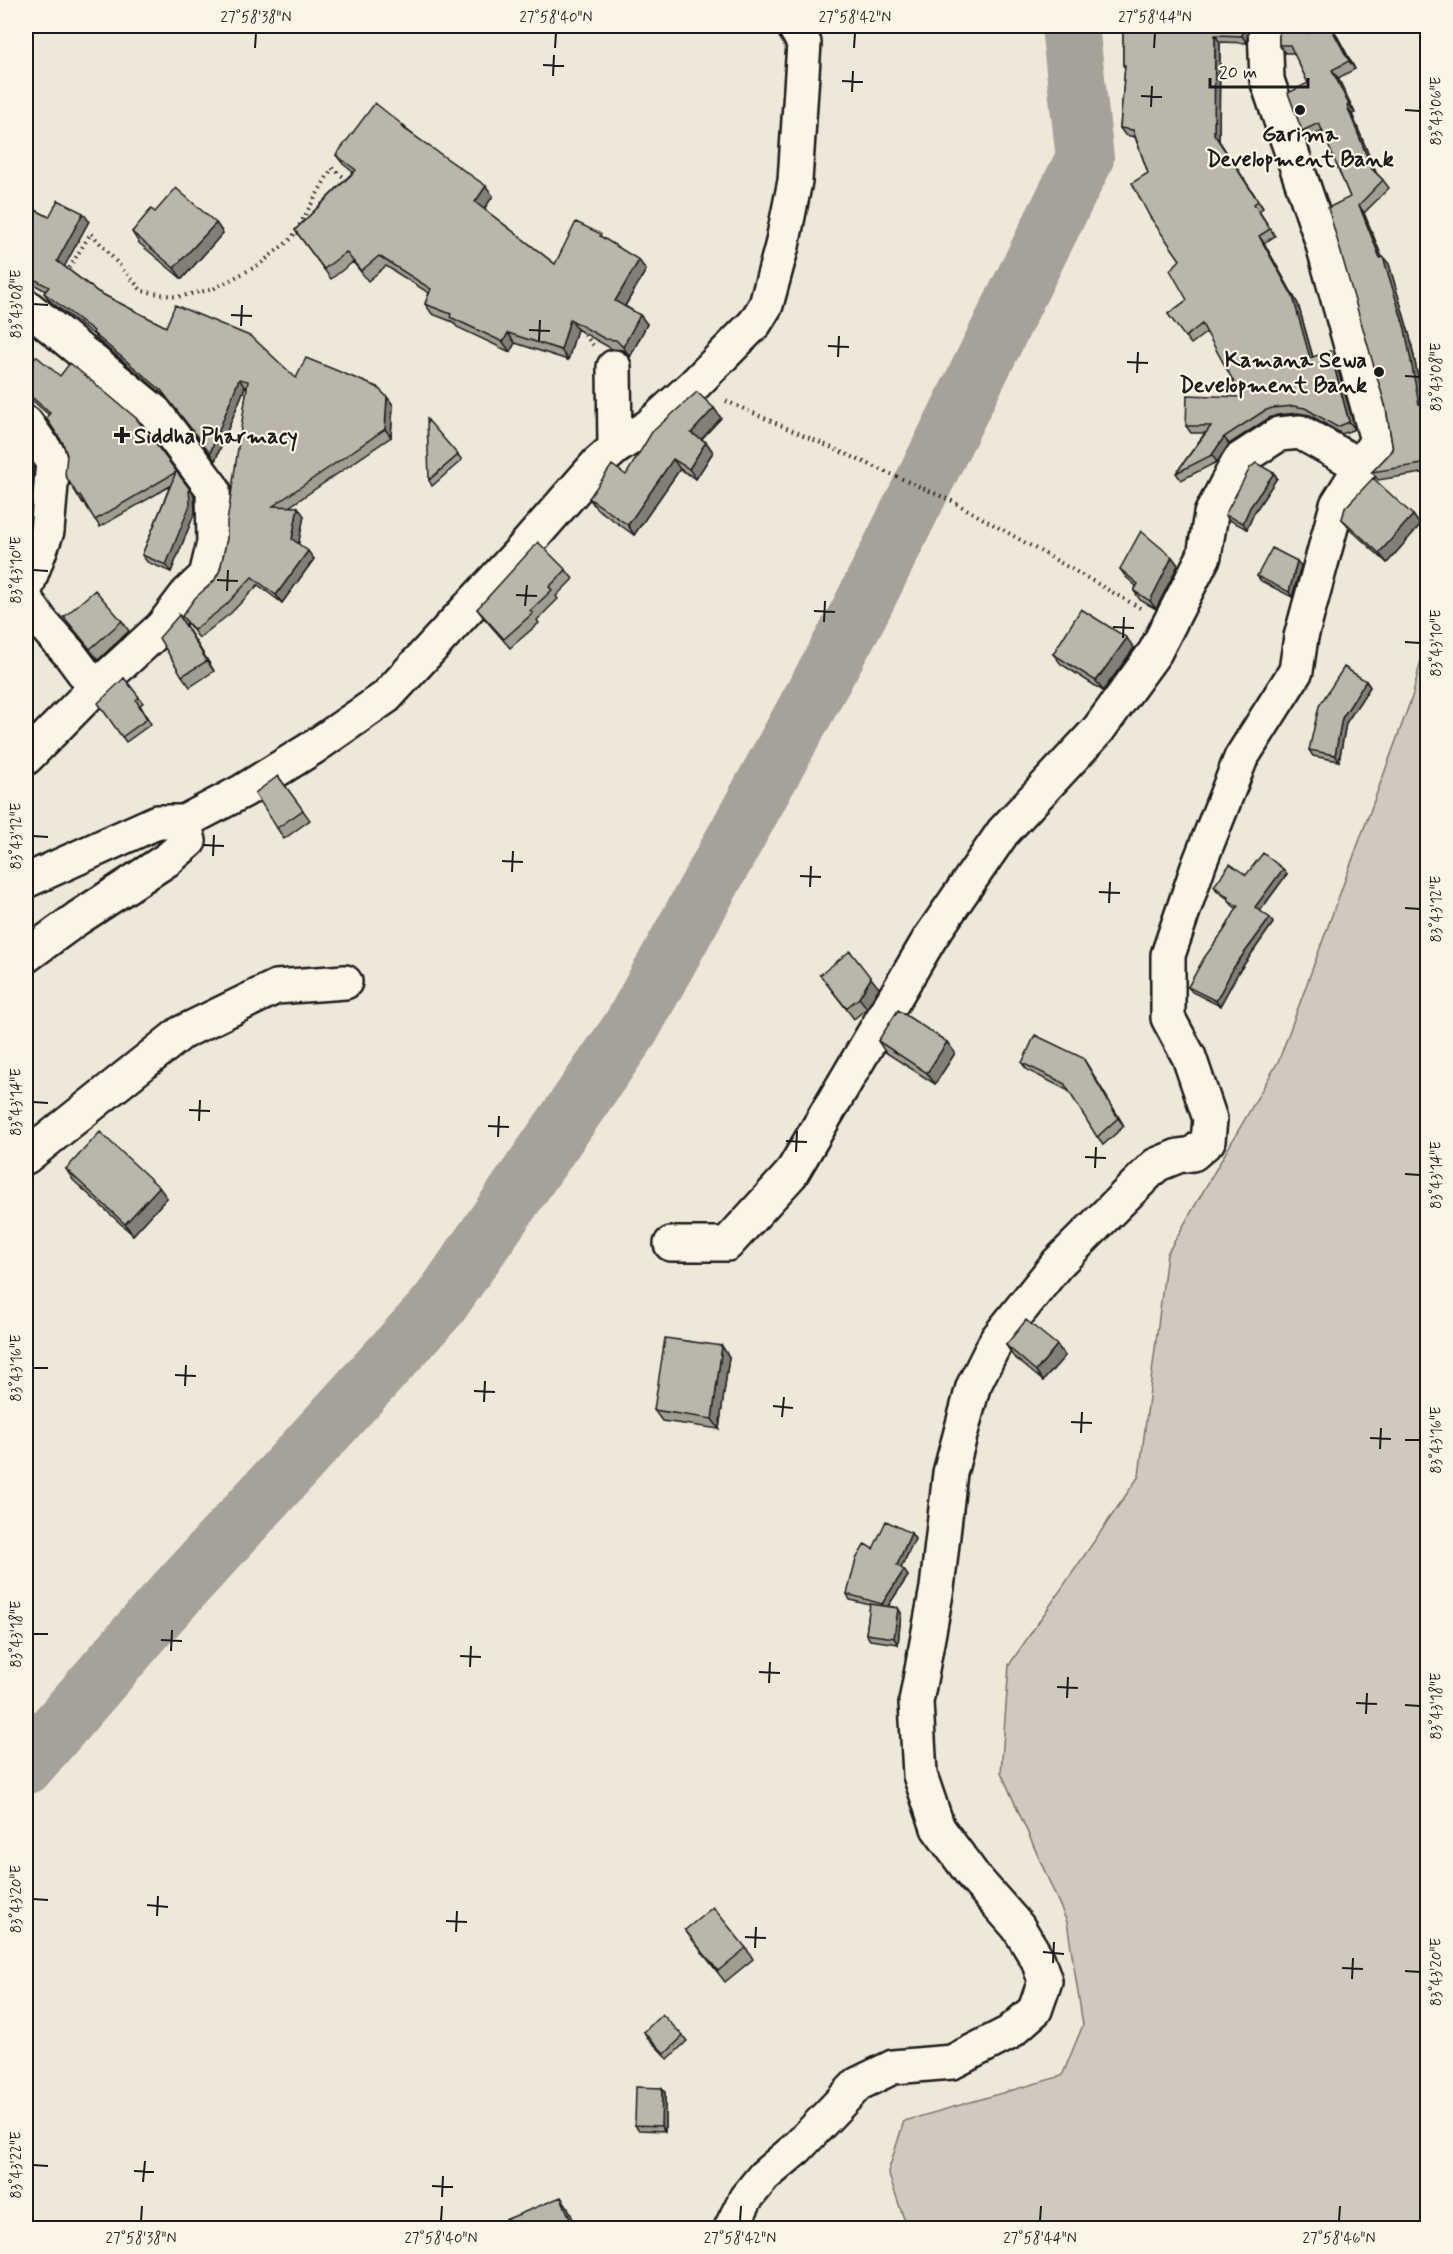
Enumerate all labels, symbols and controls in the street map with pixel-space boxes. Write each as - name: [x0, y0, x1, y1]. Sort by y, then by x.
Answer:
- text: 27°58'38"N: [221, 8, 291, 28]
- text: 27°58'40"N: [519, 8, 593, 28]
- text: 27°58'42"N: [819, 8, 891, 28]
- text: 27°58'44"N: [1118, 8, 1192, 28]
- scale bar: [1210, 51, 1308, 89]
- text: 20 m: [1219, 61, 1257, 85]
- text: 83°43'06"E: [1427, 76, 1447, 146]
- marker: Garima Development Bank: [1293, 103, 1307, 117]
- place label: Garima Development Bank: [1206, 121, 1394, 174]
- text: 83°43'08"E: [7, 269, 27, 338]
- text: 83°43'08"E: [1427, 342, 1447, 411]
- place label: Kamana Sewa Development Bank: [1179, 347, 1367, 400]
- marker: Kamana Sewa Development Bank: [1372, 365, 1386, 379]
- place label: Siddha Pharmacy: [134, 423, 298, 452]
- marker: Siddha Pharmacy: [115, 428, 129, 442]
- text: 83°43'10"E: [7, 536, 27, 604]
- text: 83°43'10"E: [1427, 609, 1447, 677]
- text: 83°43'12"E: [7, 802, 27, 869]
- text: 83°43'12"E: [1427, 875, 1447, 942]
- text: 83°43'14"E: [7, 1068, 27, 1136]
- text: 83°43'14"E: [1427, 1141, 1447, 1209]
- text: 83°43'16"E: [7, 1334, 27, 1402]
- text: 83°43'16"E: [1427, 1406, 1447, 1474]
- text: 83°43'18"E: [7, 1600, 27, 1668]
- text: 83°43'18"E: [1427, 1672, 1447, 1740]
- text: 83°43'20"E: [7, 1865, 27, 1933]
- text: 83°43'20"E: [1427, 1938, 1447, 2006]
- text: 83°43'22"E: [7, 2131, 27, 2199]
- text: 27°58'38"N: [106, 2229, 176, 2249]
- text: 27°58'40"N: [404, 2229, 478, 2249]
- text: 27°58'42"N: [704, 2229, 776, 2249]
- text: 27°58'44"N: [1003, 2229, 1077, 2249]
- text: 27°58'46"N: [1303, 2229, 1375, 2249]

